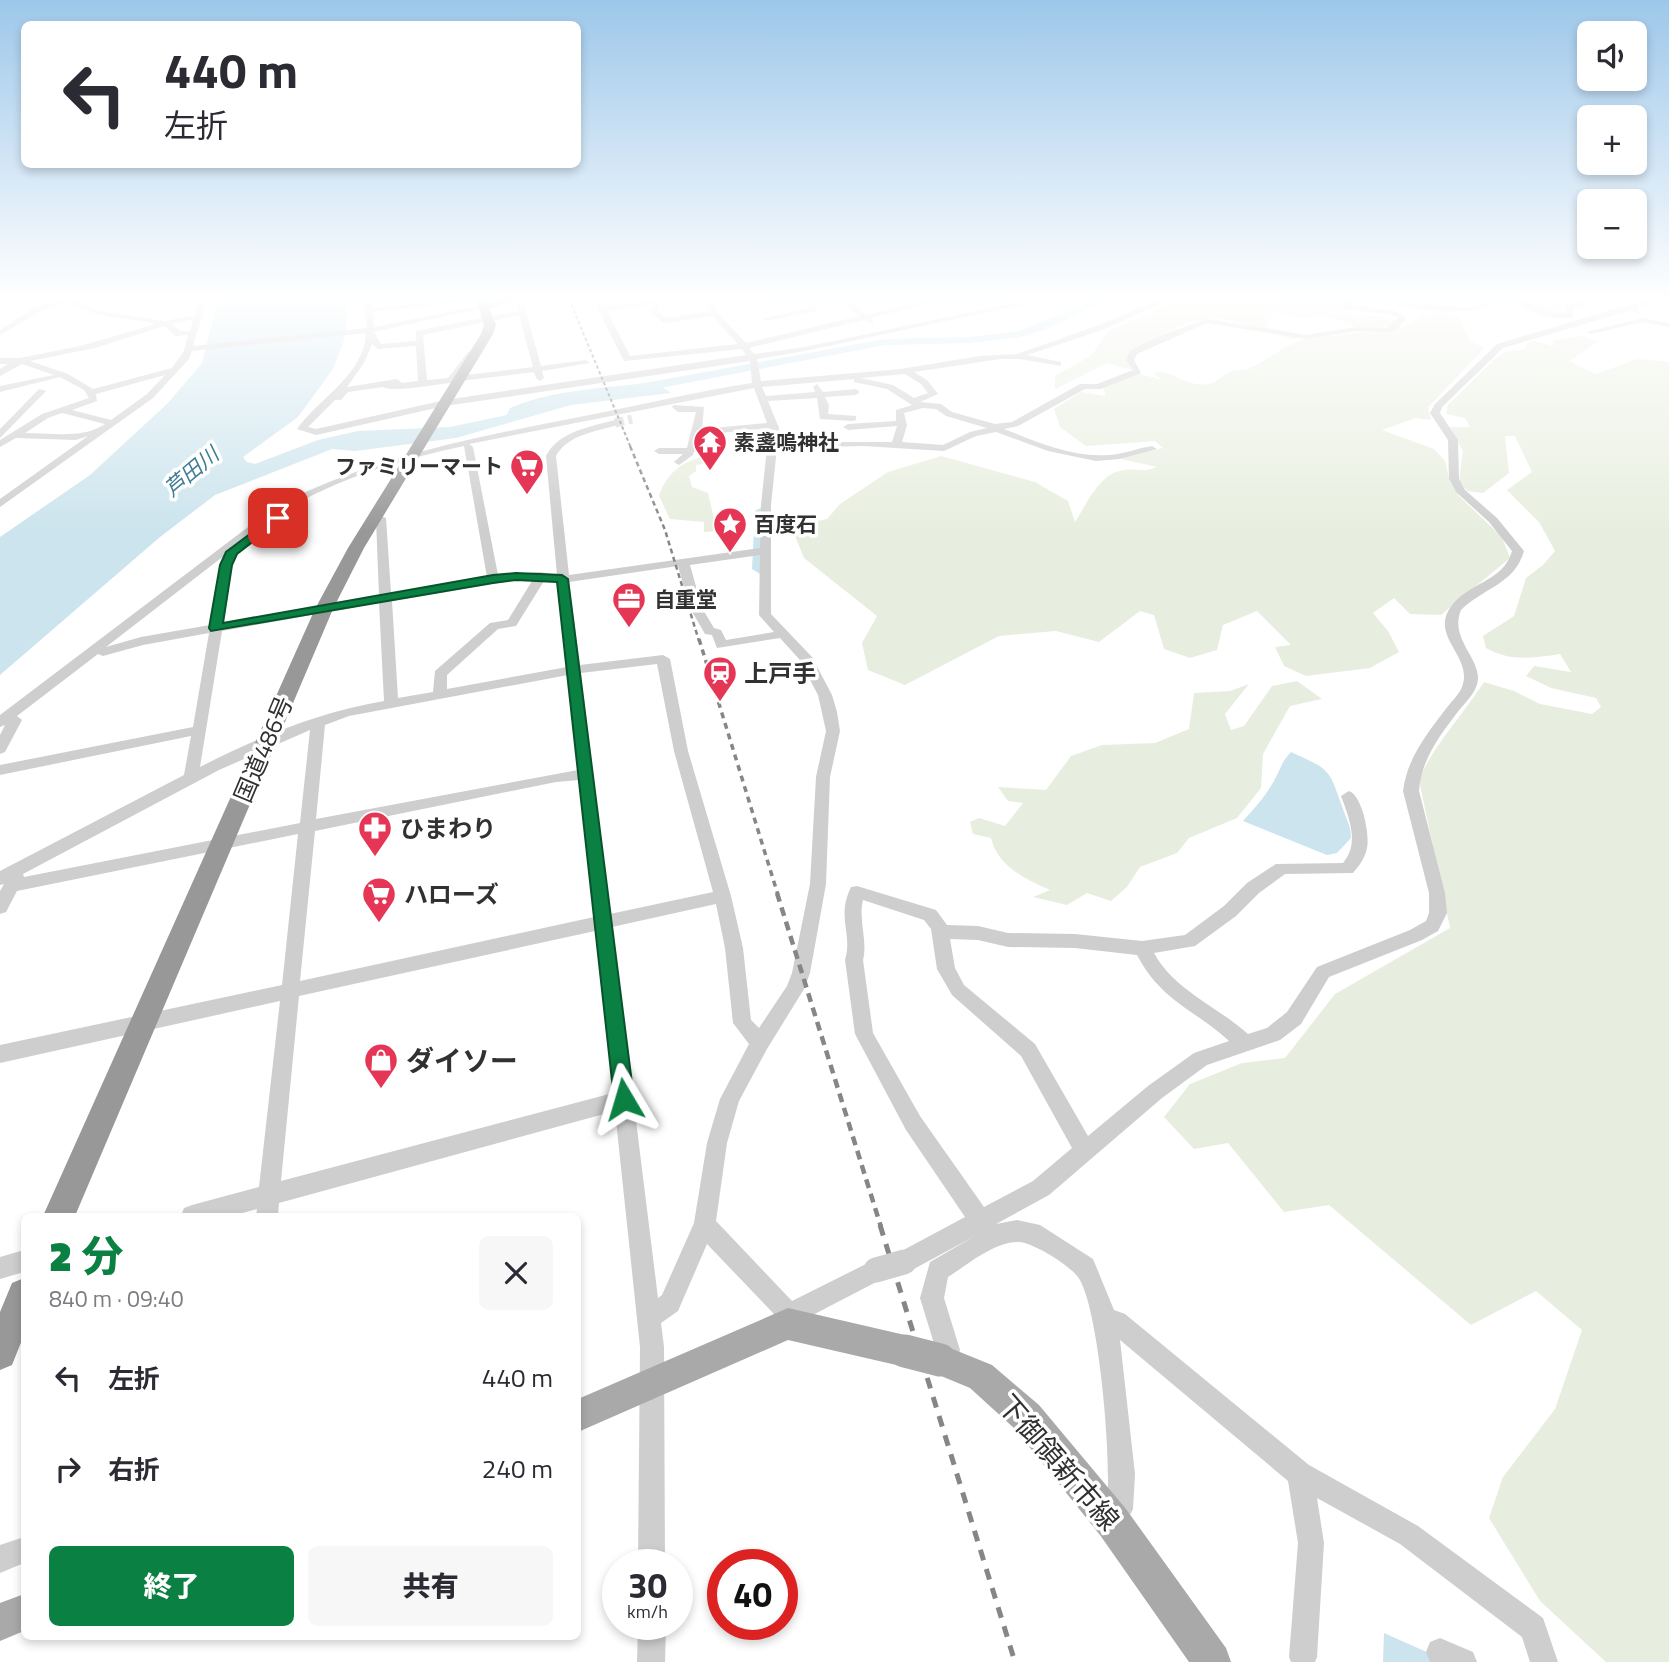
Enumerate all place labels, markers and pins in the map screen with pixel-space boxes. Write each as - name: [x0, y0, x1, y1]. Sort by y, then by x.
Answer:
- temple icon: 素盞嗚神社: [691, 423, 729, 472]
- place label: 素盞嗚神社: [734, 426, 839, 458]
- supermarket icon: ファミリーマート: [508, 447, 546, 496]
- place label: ファミリーマート: [335, 450, 503, 482]
- pin: [248, 488, 308, 548]
- place icon: 百度石: [711, 505, 749, 554]
- place label: 百度石: [754, 508, 817, 540]
- office icon: 自重堂: [610, 580, 648, 629]
- place label: 自重堂: [654, 583, 717, 615]
- station icon: 上戸手: [701, 654, 739, 703]
- place label: 上戸手: [744, 655, 816, 691]
- pharmacy icon: ひまわり: [356, 809, 394, 858]
- place label: ひまわり: [400, 810, 496, 846]
- supermarket icon: ハローズ: [360, 875, 398, 924]
- place label: ハローズ: [404, 876, 499, 912]
- place label: ダイソー: [406, 1039, 518, 1082]
- shop icon: ダイソー: [362, 1041, 400, 1090]

